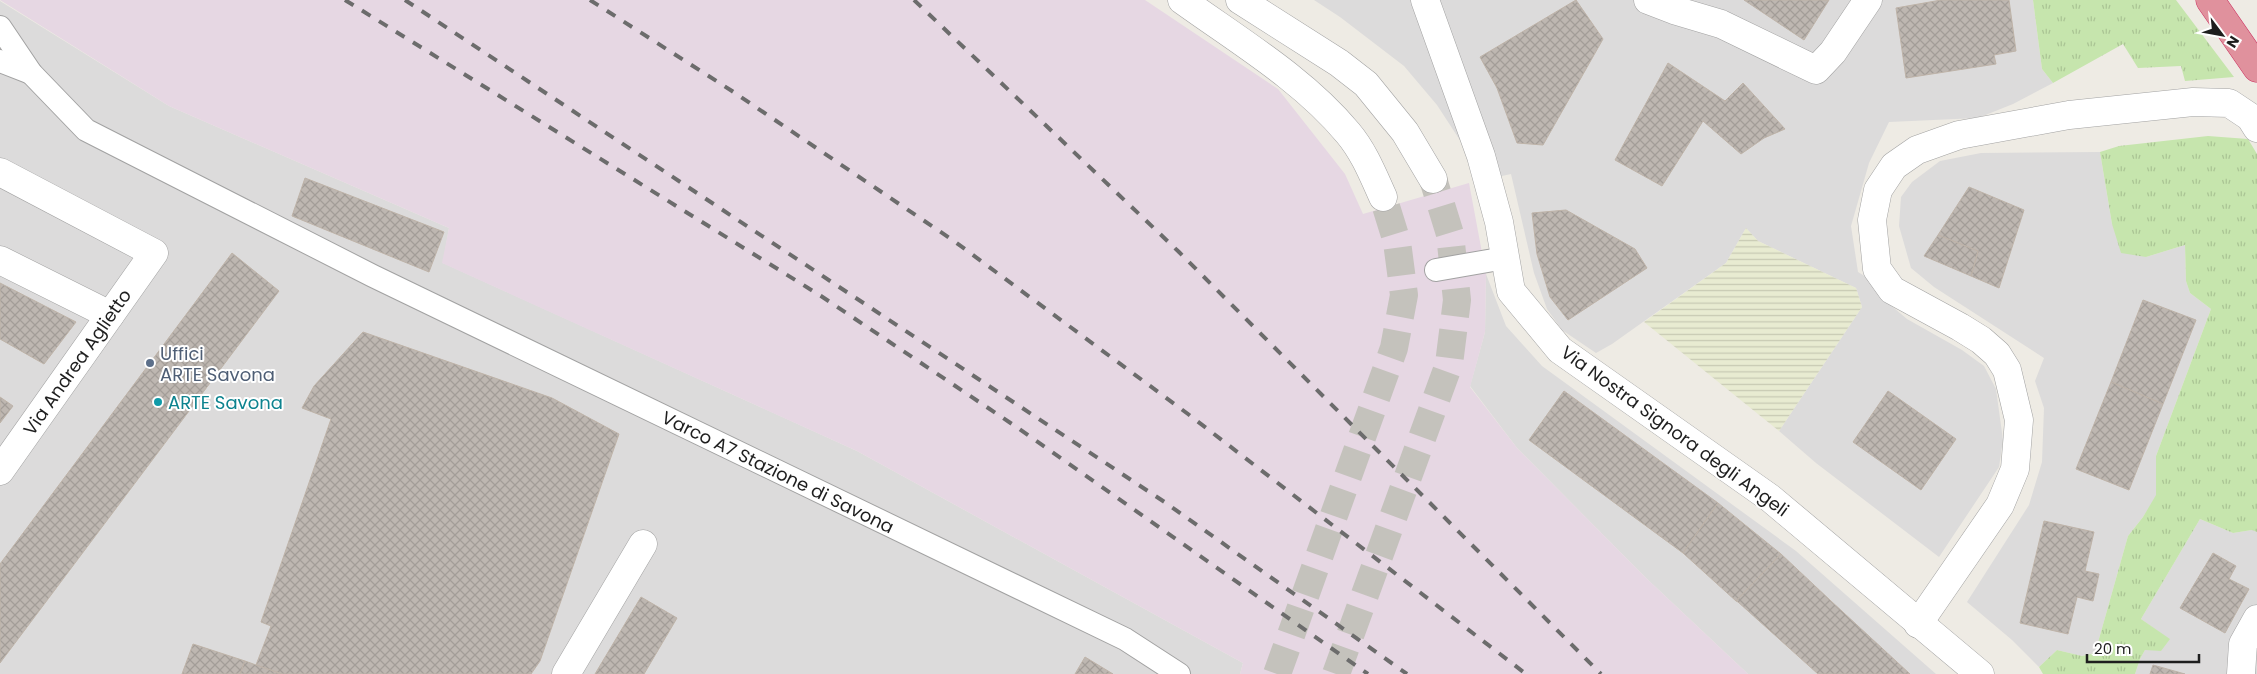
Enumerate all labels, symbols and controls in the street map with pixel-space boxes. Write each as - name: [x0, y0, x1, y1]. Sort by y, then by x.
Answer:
- north arrow: [2197, 10, 2247, 60]
- text: N: [2222, 32, 2244, 52]
- street label: Via Andrea Aglietto: [17, 284, 137, 440]
- street label: Via Nostra Signora degli Angeli: [1556, 340, 1794, 522]
- place label: Uffici ARTE Savona: [160, 341, 275, 387]
- marker: Uffici ARTE Savona: [144, 357, 156, 369]
- place label: ARTE Savona: [168, 390, 283, 415]
- marker: ARTE Savona: [152, 396, 164, 408]
- street label: Varco A7 Stazione di Savona: [658, 405, 898, 539]
- scale bar: [2087, 632, 2200, 664]
- text: 20 m: [2094, 638, 2132, 659]

